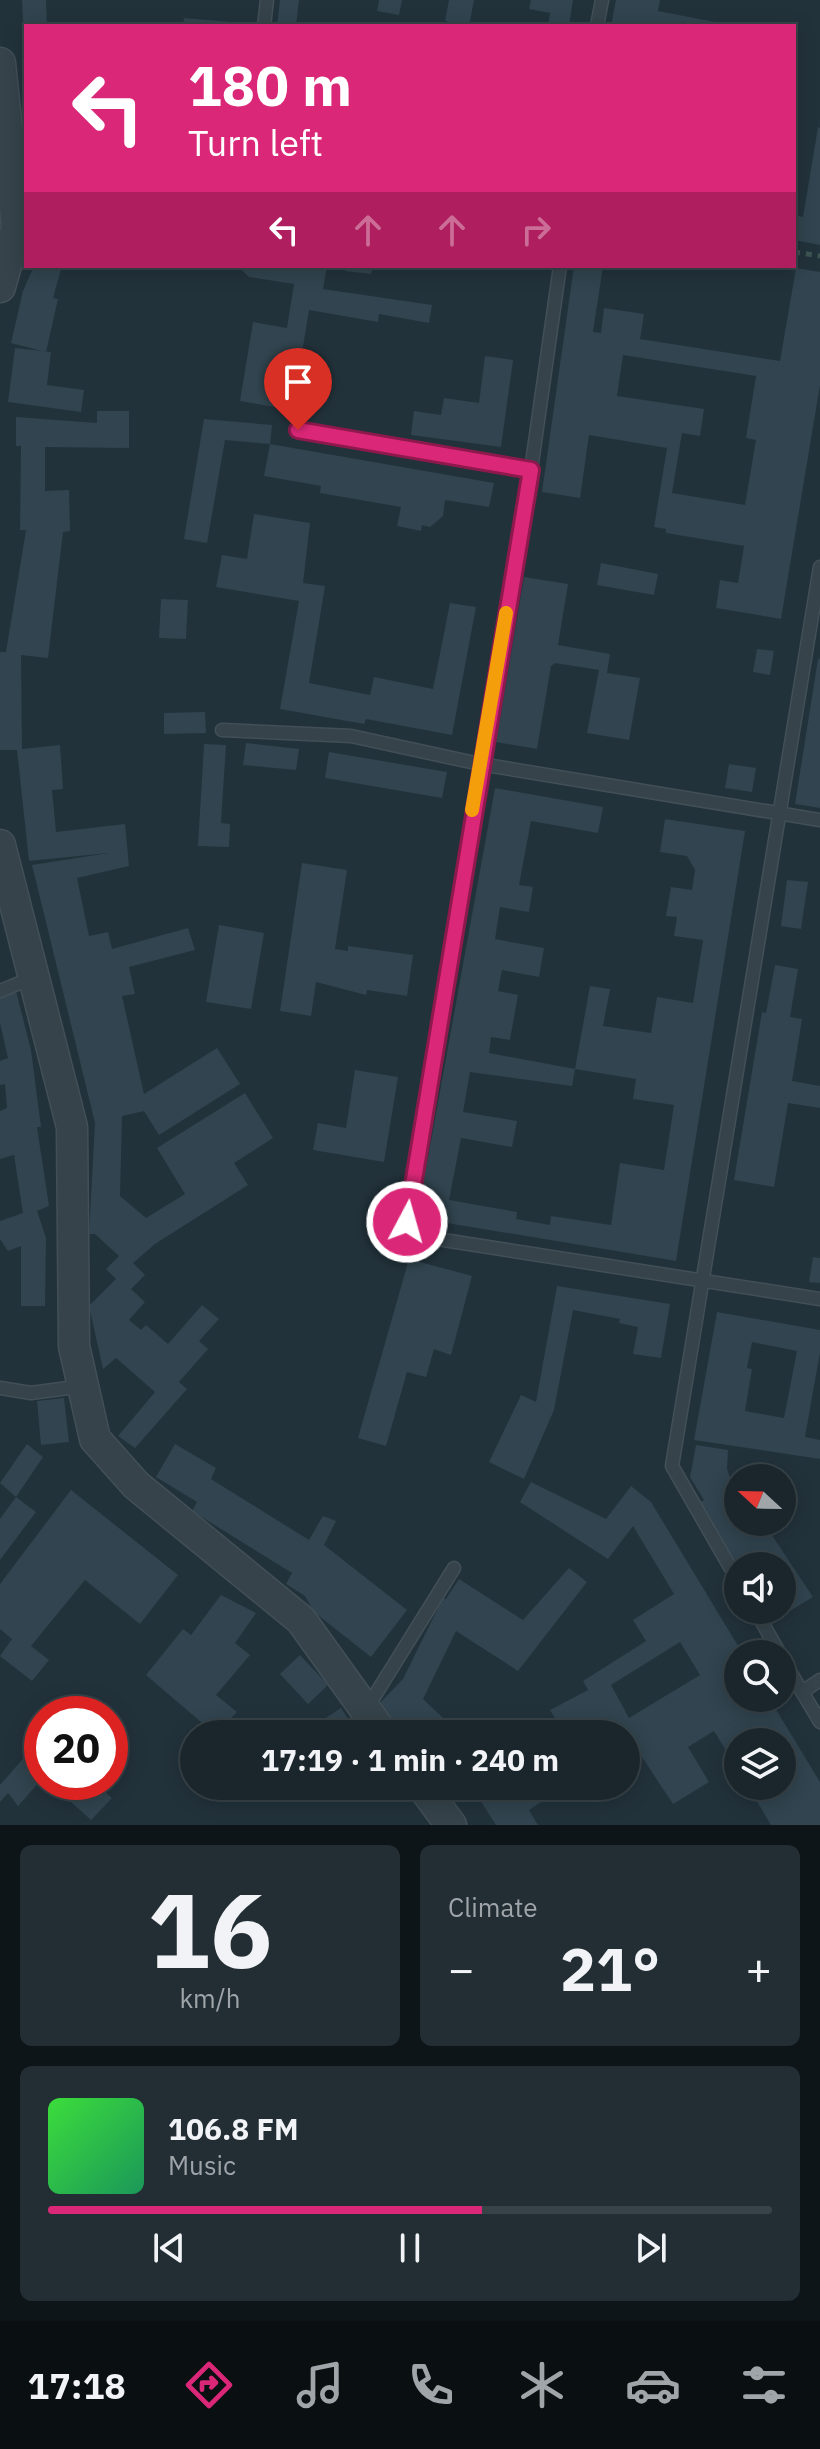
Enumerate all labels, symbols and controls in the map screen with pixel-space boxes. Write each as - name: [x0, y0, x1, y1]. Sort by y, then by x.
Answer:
- text: 180 m: [188, 49, 352, 121]
- icon: left: [56, 56, 160, 160]
- text: Turn left: [188, 119, 323, 166]
- icon: left: [262, 208, 306, 252]
- icon: ahead: [346, 208, 390, 252]
- icon: ahead: [430, 208, 474, 252]
- icon: right: [514, 208, 558, 252]
- pin: [264, 348, 332, 430]
- icon: arrive: [276, 360, 320, 404]
- position arrow: [365, 1180, 449, 1264]
- north arrow: [724, 1464, 796, 1536]
- map controls: [724, 1464, 796, 1800]
- button: sound: [724, 1552, 796, 1624]
- button: search: [724, 1640, 796, 1712]
- speed limit sign: 20: [24, 1696, 128, 1800]
- button: layers: [724, 1728, 796, 1800]
- text: 17:19 · 1 min · 240 m: [261, 1740, 559, 1779]
- text: 16: [148, 1861, 272, 1997]
- text: Climate: [448, 1890, 538, 1924]
- text: 21°: [560, 1929, 660, 2008]
- text: −: [448, 1940, 474, 1997]
- text: +: [746, 1940, 772, 1997]
- text: km/h: [179, 1981, 241, 2015]
- text: 106.8 FM: [168, 2109, 299, 2148]
- text: Music: [168, 2148, 236, 2182]
- icon: previous: [147, 2226, 191, 2270]
- icon: pause: [388, 2226, 432, 2270]
- icon: next: [629, 2226, 673, 2270]
- icon: directions: [181, 2357, 237, 2413]
- icon: music: [292, 2357, 348, 2413]
- icon: phone: [403, 2357, 459, 2413]
- icon: climate: [514, 2357, 570, 2413]
- icon: car: [625, 2357, 681, 2413]
- icon: filters: [736, 2357, 792, 2413]
- text: 17:18: [28, 2362, 126, 2409]

